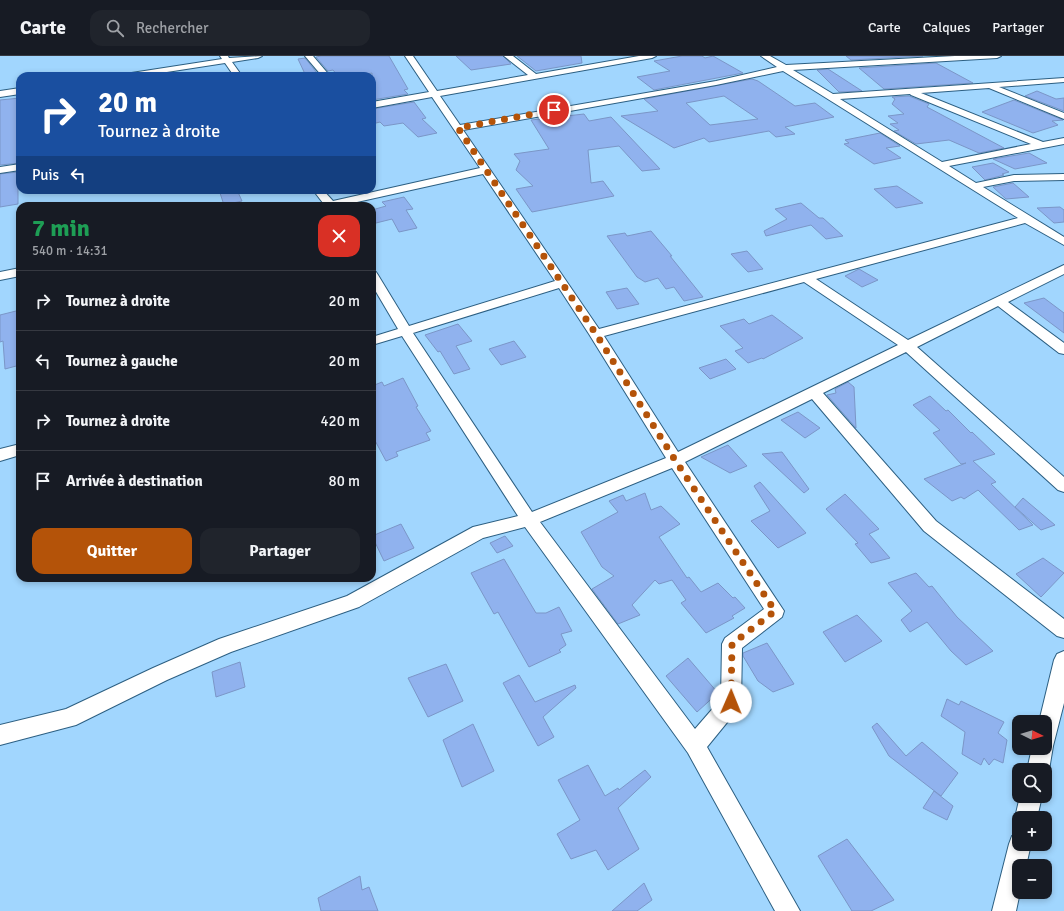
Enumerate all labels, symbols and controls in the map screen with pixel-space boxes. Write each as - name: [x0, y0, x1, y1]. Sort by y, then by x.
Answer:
- search box: [90, 10, 370, 46]
- text: Carte: [20, 16, 66, 40]
- icon: search: [104, 17, 126, 39]
- text: Rechercher: [136, 19, 209, 37]
- text: Carte: [868, 19, 901, 36]
- text: Calques: [923, 19, 970, 36]
- text: Partager: [992, 19, 1044, 36]
- text: 20 m: [98, 86, 157, 120]
- icon: right: [32, 88, 84, 140]
- pin: [537, 93, 571, 127]
- icon: arrive: [543, 99, 565, 121]
- text: Tournez à droite: [98, 120, 220, 142]
- icon: left: [67, 164, 89, 186]
- text: Puis: [32, 166, 59, 184]
- text: 7 min: [32, 213, 90, 243]
- button: close: [318, 215, 360, 257]
- text: 540 m · 14:31: [32, 243, 108, 259]
- icon: right: [32, 290, 54, 312]
- text: Tournez à droite: [66, 292, 170, 310]
- text: 20 m: [329, 292, 360, 310]
- icon: left: [32, 350, 54, 372]
- text: Tournez à gauche: [66, 352, 178, 370]
- text: 20 m: [329, 352, 360, 370]
- icon: right: [32, 410, 54, 432]
- text: Tournez à droite: [66, 412, 170, 430]
- text: 420 m: [320, 412, 360, 430]
- icon: arrive: [32, 470, 54, 492]
- text: Arrivée à destination: [66, 472, 203, 490]
- text: 80 m: [329, 472, 360, 490]
- button: Quitter: [32, 528, 192, 574]
- button: Partager: [200, 528, 360, 574]
- position arrow: [710, 681, 752, 723]
- north arrow: [1012, 715, 1052, 755]
- map controls: [1012, 715, 1052, 899]
- button: search: [1012, 763, 1052, 803]
- button: +: [1012, 811, 1052, 851]
- button: −: [1012, 859, 1052, 899]

